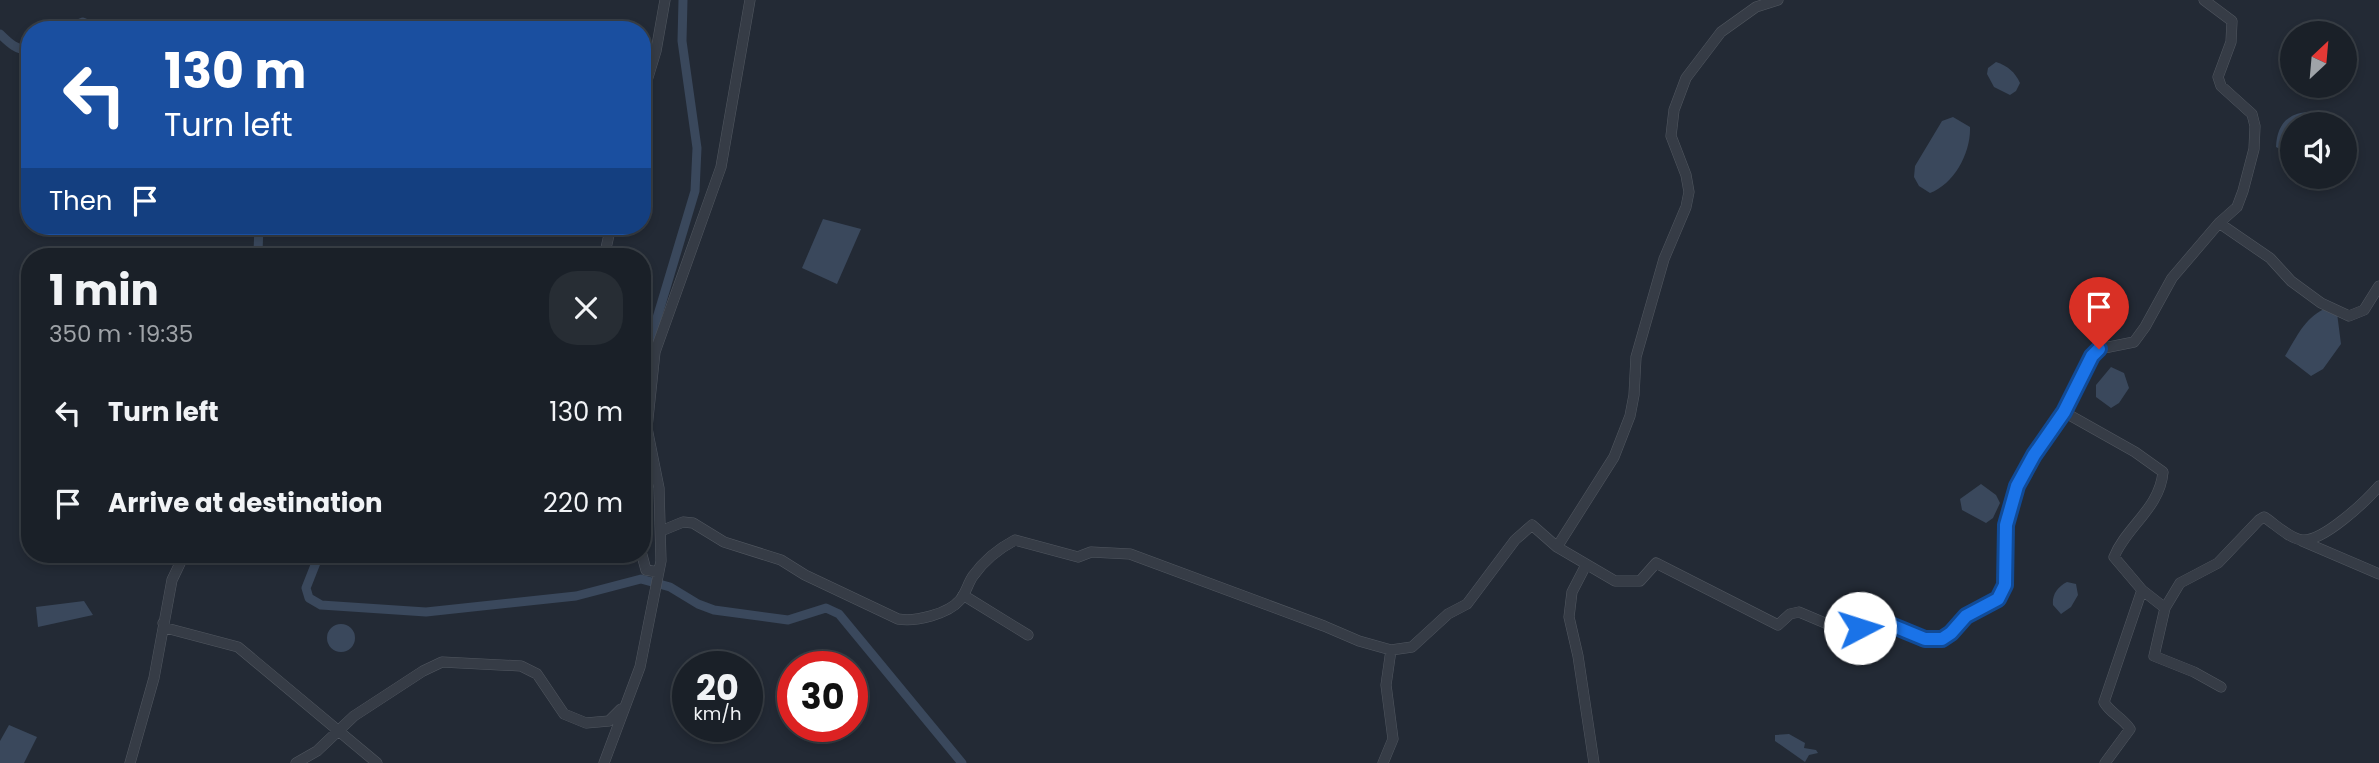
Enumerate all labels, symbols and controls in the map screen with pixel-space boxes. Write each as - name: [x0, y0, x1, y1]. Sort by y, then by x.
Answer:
- north arrow: [2280, 21, 2357, 98]
- map controls: [2280, 21, 2357, 189]
- text: 130 m: [164, 37, 306, 105]
- icon: left: [49, 49, 140, 140]
- text: Turn left: [164, 102, 293, 147]
- button: sound: [2280, 112, 2357, 189]
- icon: arrive: [126, 182, 164, 220]
- text: Then: [49, 183, 112, 219]
- text: 1 min: [49, 261, 159, 320]
- button: close: [549, 271, 623, 345]
- pin: [2069, 277, 2129, 349]
- icon: arrive: [2080, 288, 2118, 326]
- text: 350 m · 19:35: [49, 318, 193, 350]
- icon: left: [49, 394, 87, 432]
- text: Turn left: [108, 394, 219, 430]
- text: 130 m: [549, 394, 623, 430]
- icon: arrive: [49, 485, 87, 523]
- text: Arrive at destination: [108, 485, 383, 521]
- text: 220 m: [543, 485, 623, 521]
- position arrow: [1823, 591, 1897, 665]
- speed limit sign: 30: [777, 651, 868, 742]
- text: 20: [696, 663, 739, 712]
- text: km/h: [694, 701, 741, 726]

